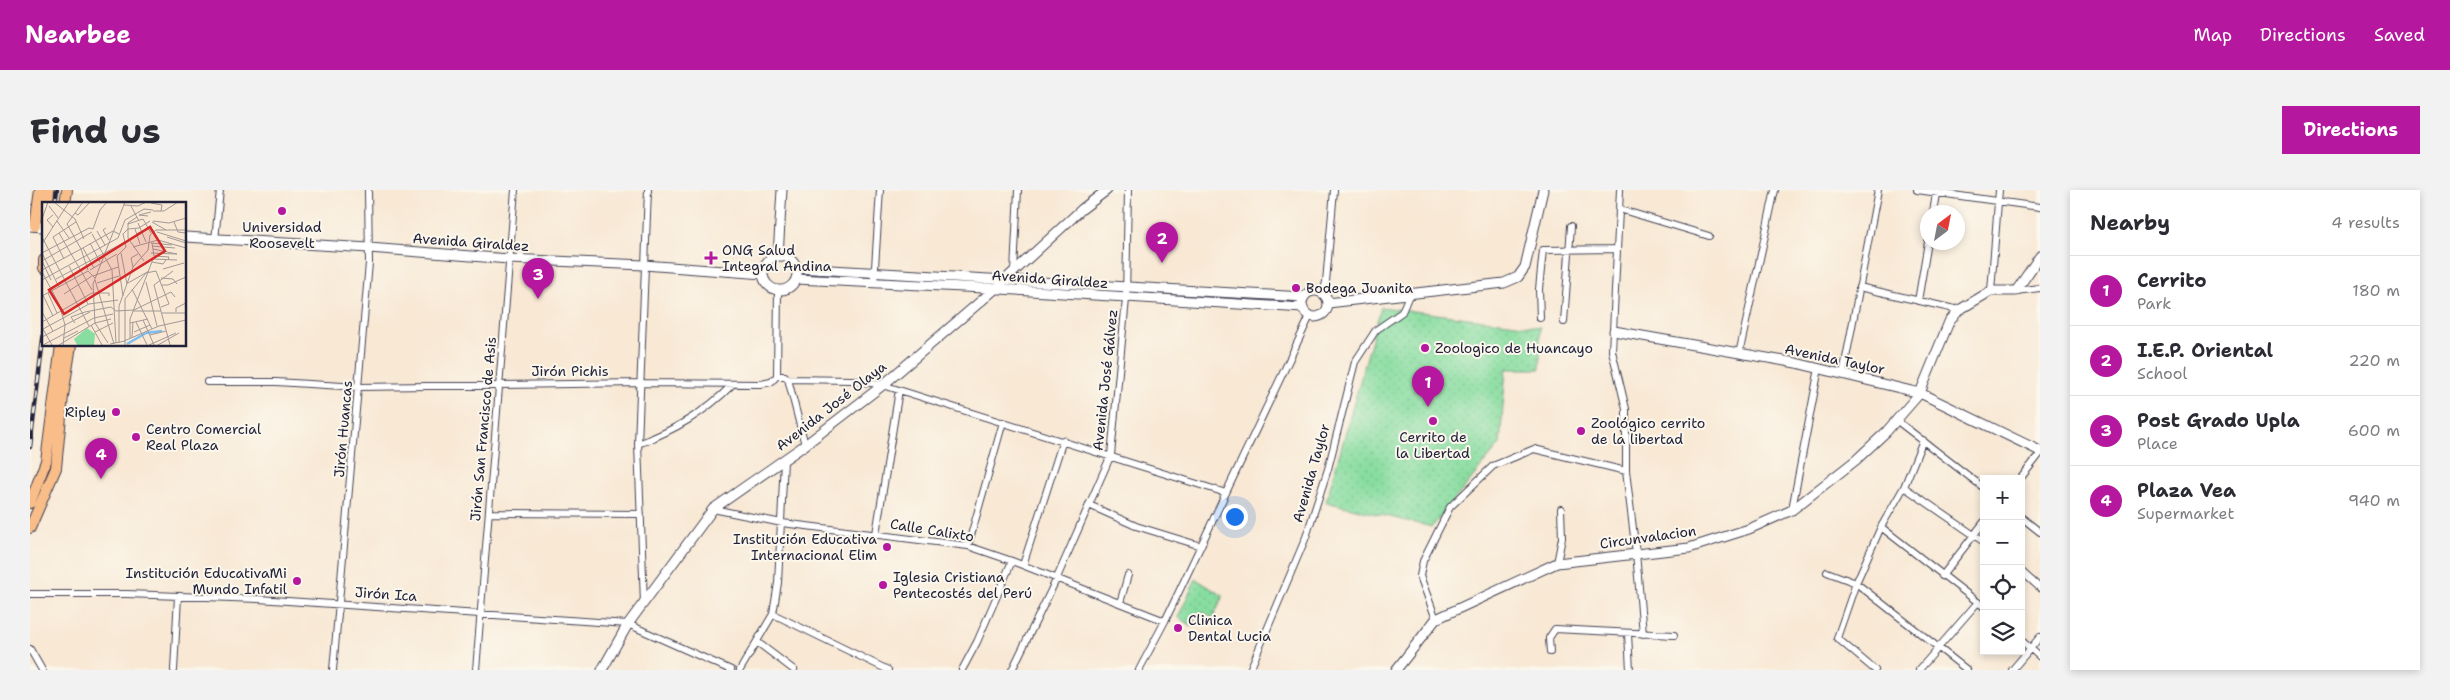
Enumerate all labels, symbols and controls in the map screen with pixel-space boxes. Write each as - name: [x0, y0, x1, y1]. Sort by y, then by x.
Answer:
- text: Nearbee: [25, 19, 131, 51]
- text: Map: [2194, 23, 2232, 47]
- text: Directions: [2260, 23, 2346, 47]
- text: Saved: [2374, 23, 2425, 47]
- button: Directions: [2282, 106, 2420, 154]
- text: Find us: [30, 107, 161, 154]
- inset map: [42, 202, 186, 346]
- marker: Universidad Roosevelt: [276, 205, 288, 217]
- north arrow: [1920, 205, 1965, 250]
- text: Nearby: [2090, 209, 2170, 237]
- text: 4 results: [2331, 212, 2400, 233]
- place label: Universidad Roosevelt: [242, 218, 322, 252]
- pin: 2: [1146, 222, 1178, 263]
- street label: Avenida Giraldez: [412, 229, 530, 255]
- place label: ONG Salud Integral Andina: [722, 241, 832, 275]
- marker: ONG Salud Integral Andina: [704, 251, 718, 265]
- pin: 3: [522, 258, 554, 299]
- street label: Avenida Giraldez: [991, 266, 1109, 292]
- text: Cerrito: [2137, 268, 2207, 293]
- place label: Bodega Juanita: [1306, 279, 1413, 297]
- text: 1: [2102, 280, 2110, 301]
- text: 180 m: [2352, 280, 2400, 301]
- marker: Bodega Juanita: [1290, 282, 1302, 294]
- text: Park: [2137, 293, 2171, 314]
- street label: Avenida José Gálvez: [1089, 308, 1121, 452]
- street label: Jirón San Francisco de Asis: [466, 336, 500, 522]
- text: I.E.P. Oriental: [2137, 338, 2273, 363]
- place label: Zoologico de Huancayo: [1435, 339, 1593, 357]
- street label: Avenida Taylor: [1783, 340, 1887, 378]
- marker: Zoologico de Huancayo: [1419, 342, 1431, 354]
- text: 2: [2100, 350, 2112, 371]
- text: 220 m: [2348, 350, 2400, 371]
- street label: Avenida José Olaya: [772, 357, 890, 455]
- street label: Jirón Pichis: [531, 362, 609, 380]
- text: School: [2137, 363, 2187, 384]
- pin: 1: [1412, 366, 1444, 407]
- street label: Jirón Huancas: [330, 380, 356, 478]
- place label: Ripley: [65, 403, 106, 421]
- marker: Ripley: [110, 406, 122, 418]
- text: Post Grado Upla: [2137, 408, 2300, 433]
- place label: Zoológico cerrito de la libertad: [1591, 414, 1705, 448]
- marker: Cerrito de la Libertad: [1427, 415, 1439, 427]
- place label: Centro Comercial Real Plaza: [146, 420, 262, 454]
- text: 3: [2100, 420, 2112, 441]
- text: 600 m: [2348, 420, 2400, 441]
- street label: Avenida Taylor: [1288, 421, 1334, 524]
- marker: Zoológico cerrito de la libertad: [1575, 425, 1587, 437]
- place label: Cerrito de la Libertad: [1396, 428, 1470, 462]
- marker: Centro Comercial Real Plaza: [130, 431, 142, 443]
- text: Place: [2137, 433, 2178, 454]
- pin: 4: [85, 438, 117, 479]
- map controls: [1980, 475, 2025, 655]
- button: +: [1980, 475, 2025, 520]
- text: Plaza Vea: [2137, 478, 2236, 503]
- text: 4: [2100, 490, 2112, 511]
- text: 940 m: [2348, 490, 2400, 511]
- text: Supermarket: [2137, 503, 2234, 524]
- your location: [1222, 504, 1248, 530]
- street label: Calle Calixto: [889, 514, 975, 546]
- button: −: [1980, 520, 2025, 565]
- street label: Circunvalacion: [1599, 521, 1698, 553]
- place label: Institución Educativa Internacional Elim: [733, 530, 877, 564]
- marker: Institución Educativa Internacional Elim: [881, 541, 893, 553]
- place label: Institución EducativaMi Mundo Infatil: [126, 564, 288, 598]
- button: locate: [1980, 565, 2025, 610]
- place label: Iglesia Cristiana Pentecostés del Perú: [893, 568, 1032, 602]
- marker: Institución EducativaMi Mundo Infatil: [291, 575, 303, 587]
- marker: Iglesia Cristiana Pentecostés del Perú: [877, 579, 889, 591]
- street label: Jirón Ica: [354, 583, 418, 605]
- button: layers: [1980, 610, 2025, 655]
- place label: Clinica Dental Lucia: [1188, 611, 1271, 645]
- marker: Clinica Dental Lucia: [1172, 622, 1184, 634]

